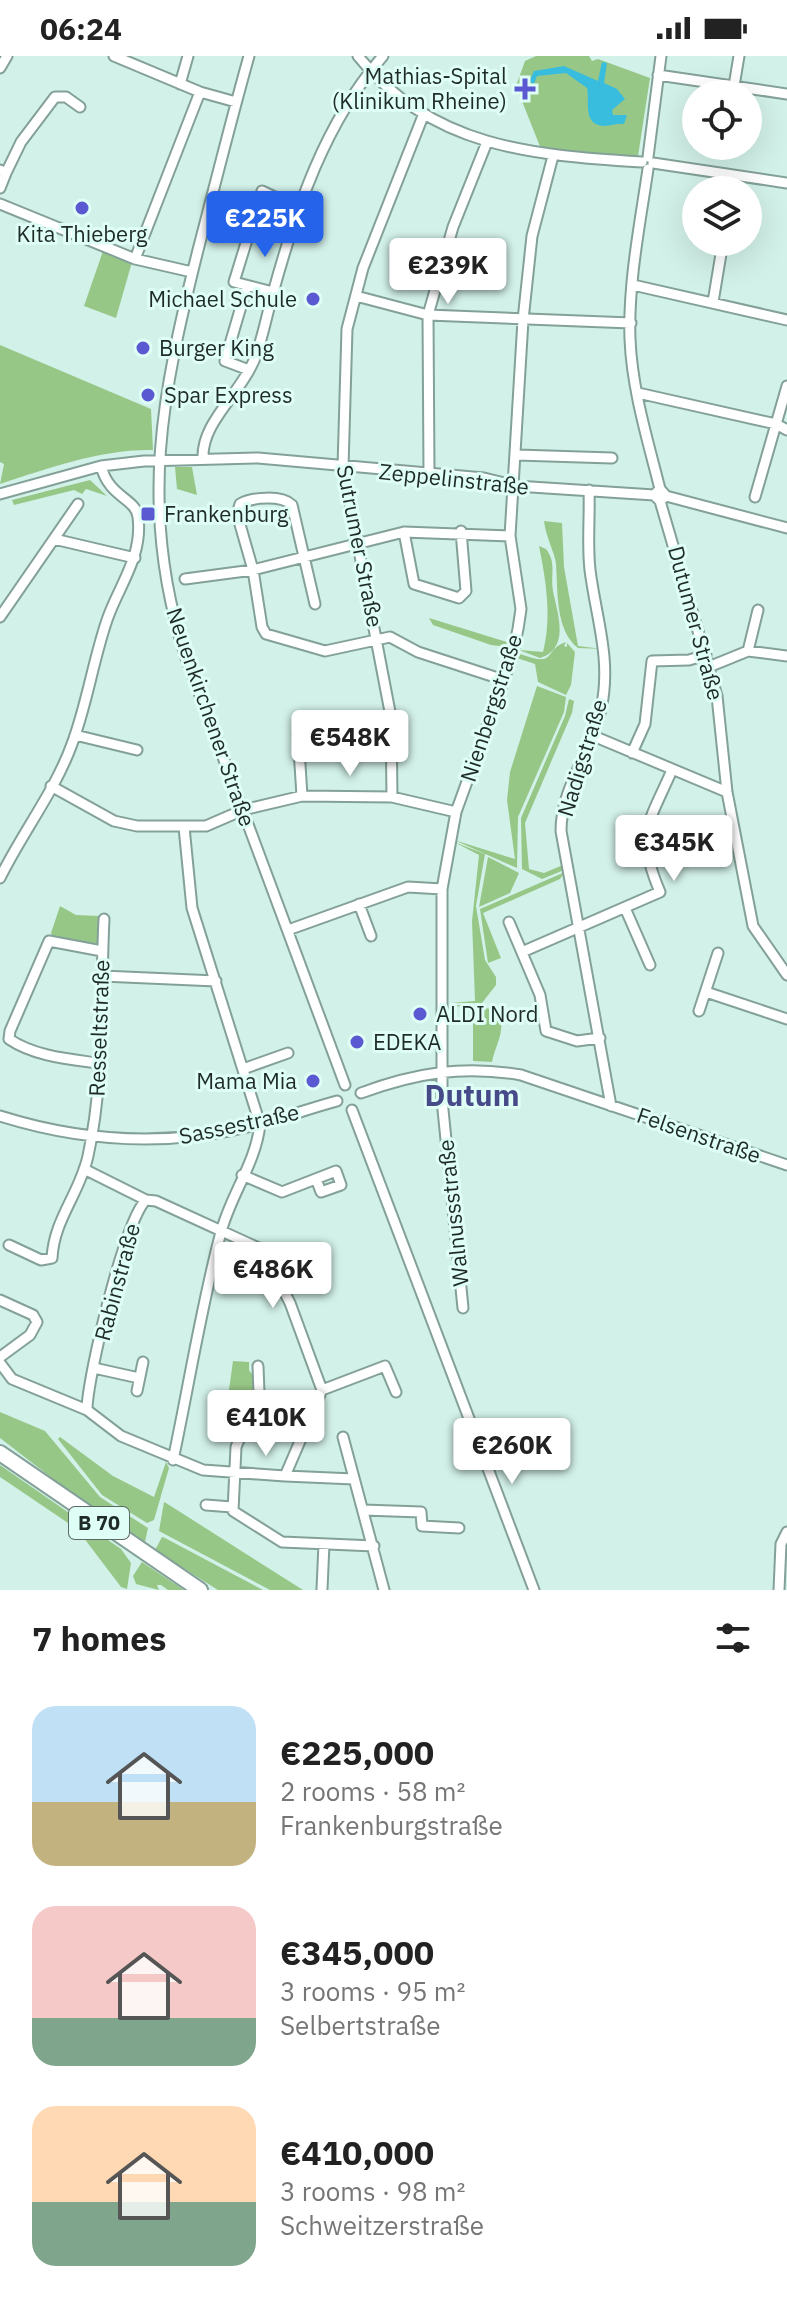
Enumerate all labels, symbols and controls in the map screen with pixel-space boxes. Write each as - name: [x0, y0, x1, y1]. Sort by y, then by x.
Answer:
- text: 06:24: [40, 9, 122, 48]
- place label: Mathias-Spital (Klinikum Rheine): [332, 61, 507, 115]
- marker: Mathias-Spital (Klinikum Rheine): [514, 78, 536, 100]
- map controls: [682, 80, 762, 256]
- button: locate: [682, 80, 762, 160]
- button: layers: [682, 176, 762, 256]
- pin: €225K: [209, 191, 321, 259]
- marker: Kita Thieberg: [73, 199, 91, 217]
- text: €225K: [224, 200, 306, 234]
- place label: Kita Thieberg: [17, 219, 148, 248]
- pin: €239K: [392, 238, 504, 306]
- text: €239K: [407, 247, 489, 281]
- place label: Michael Schule: [148, 284, 297, 313]
- marker: Michael Schule: [304, 290, 322, 308]
- place label: Burger King: [159, 333, 274, 362]
- marker: Burger King: [134, 339, 152, 357]
- place label: Spar Express: [164, 380, 293, 409]
- marker: Spar Express: [139, 386, 157, 404]
- street label: Zeppelinstraße: [378, 456, 530, 501]
- street label: Sutrumer Straße: [331, 462, 390, 629]
- place label: Frankenburg: [164, 499, 289, 528]
- marker: Frankenburg: [139, 505, 157, 523]
- street label: Dutumer Straße: [662, 543, 731, 703]
- street label: Neuenkirchener Straße: [160, 604, 263, 830]
- street label: Nienbergstraße: [453, 630, 528, 785]
- street label: Nadigstraße: [550, 696, 613, 820]
- pin: €548K: [294, 710, 406, 778]
- text: €548K: [309, 719, 391, 753]
- pin: €345K: [618, 815, 730, 883]
- text: €345K: [633, 824, 715, 858]
- street label: Resseltstraße: [82, 959, 115, 1097]
- place label: ALDI Nord: [436, 999, 538, 1028]
- marker: ALDI Nord: [411, 1005, 429, 1023]
- place label: EDEKA: [373, 1027, 441, 1056]
- marker: EDEKA: [348, 1033, 366, 1051]
- place label: Mama Mia: [196, 1066, 297, 1095]
- marker: Mama Mia: [304, 1072, 322, 1090]
- district label: Dutum: [425, 1075, 519, 1114]
- street label: Sassestraße: [176, 1097, 302, 1150]
- street label: Felsenstraße: [633, 1100, 765, 1169]
- street label: Walnussstraße: [430, 1138, 475, 1288]
- street label: Rabinstraße: [87, 1220, 146, 1344]
- pin: €486K: [217, 1242, 329, 1310]
- text: €486K: [232, 1251, 314, 1285]
- pin: €410K: [210, 1390, 322, 1458]
- text: €410K: [225, 1399, 307, 1433]
- pin: €260K: [456, 1418, 568, 1486]
- text: €260K: [471, 1427, 553, 1461]
- road number: B 70: [69, 1507, 129, 1539]
- text: 7 homes: [32, 1616, 167, 1660]
- icon: filters: [711, 1616, 755, 1660]
- text: €225,000: [280, 1730, 434, 1774]
- icon: home: [96, 1738, 192, 1834]
- text: 2 rooms · 58 m²: [280, 1774, 465, 1808]
- text: Frankenburgstraße: [280, 1808, 503, 1842]
- text: €345,000: [280, 1930, 434, 1974]
- icon: home: [96, 1938, 192, 2034]
- text: 3 rooms · 95 m²: [280, 1974, 465, 2008]
- text: Selbertstraße: [280, 2008, 440, 2042]
- text: €410,000: [280, 2130, 434, 2174]
- icon: home: [96, 2138, 192, 2234]
- text: 3 rooms · 98 m²: [280, 2174, 465, 2208]
- text: Schweitzerstraße: [280, 2208, 484, 2242]

